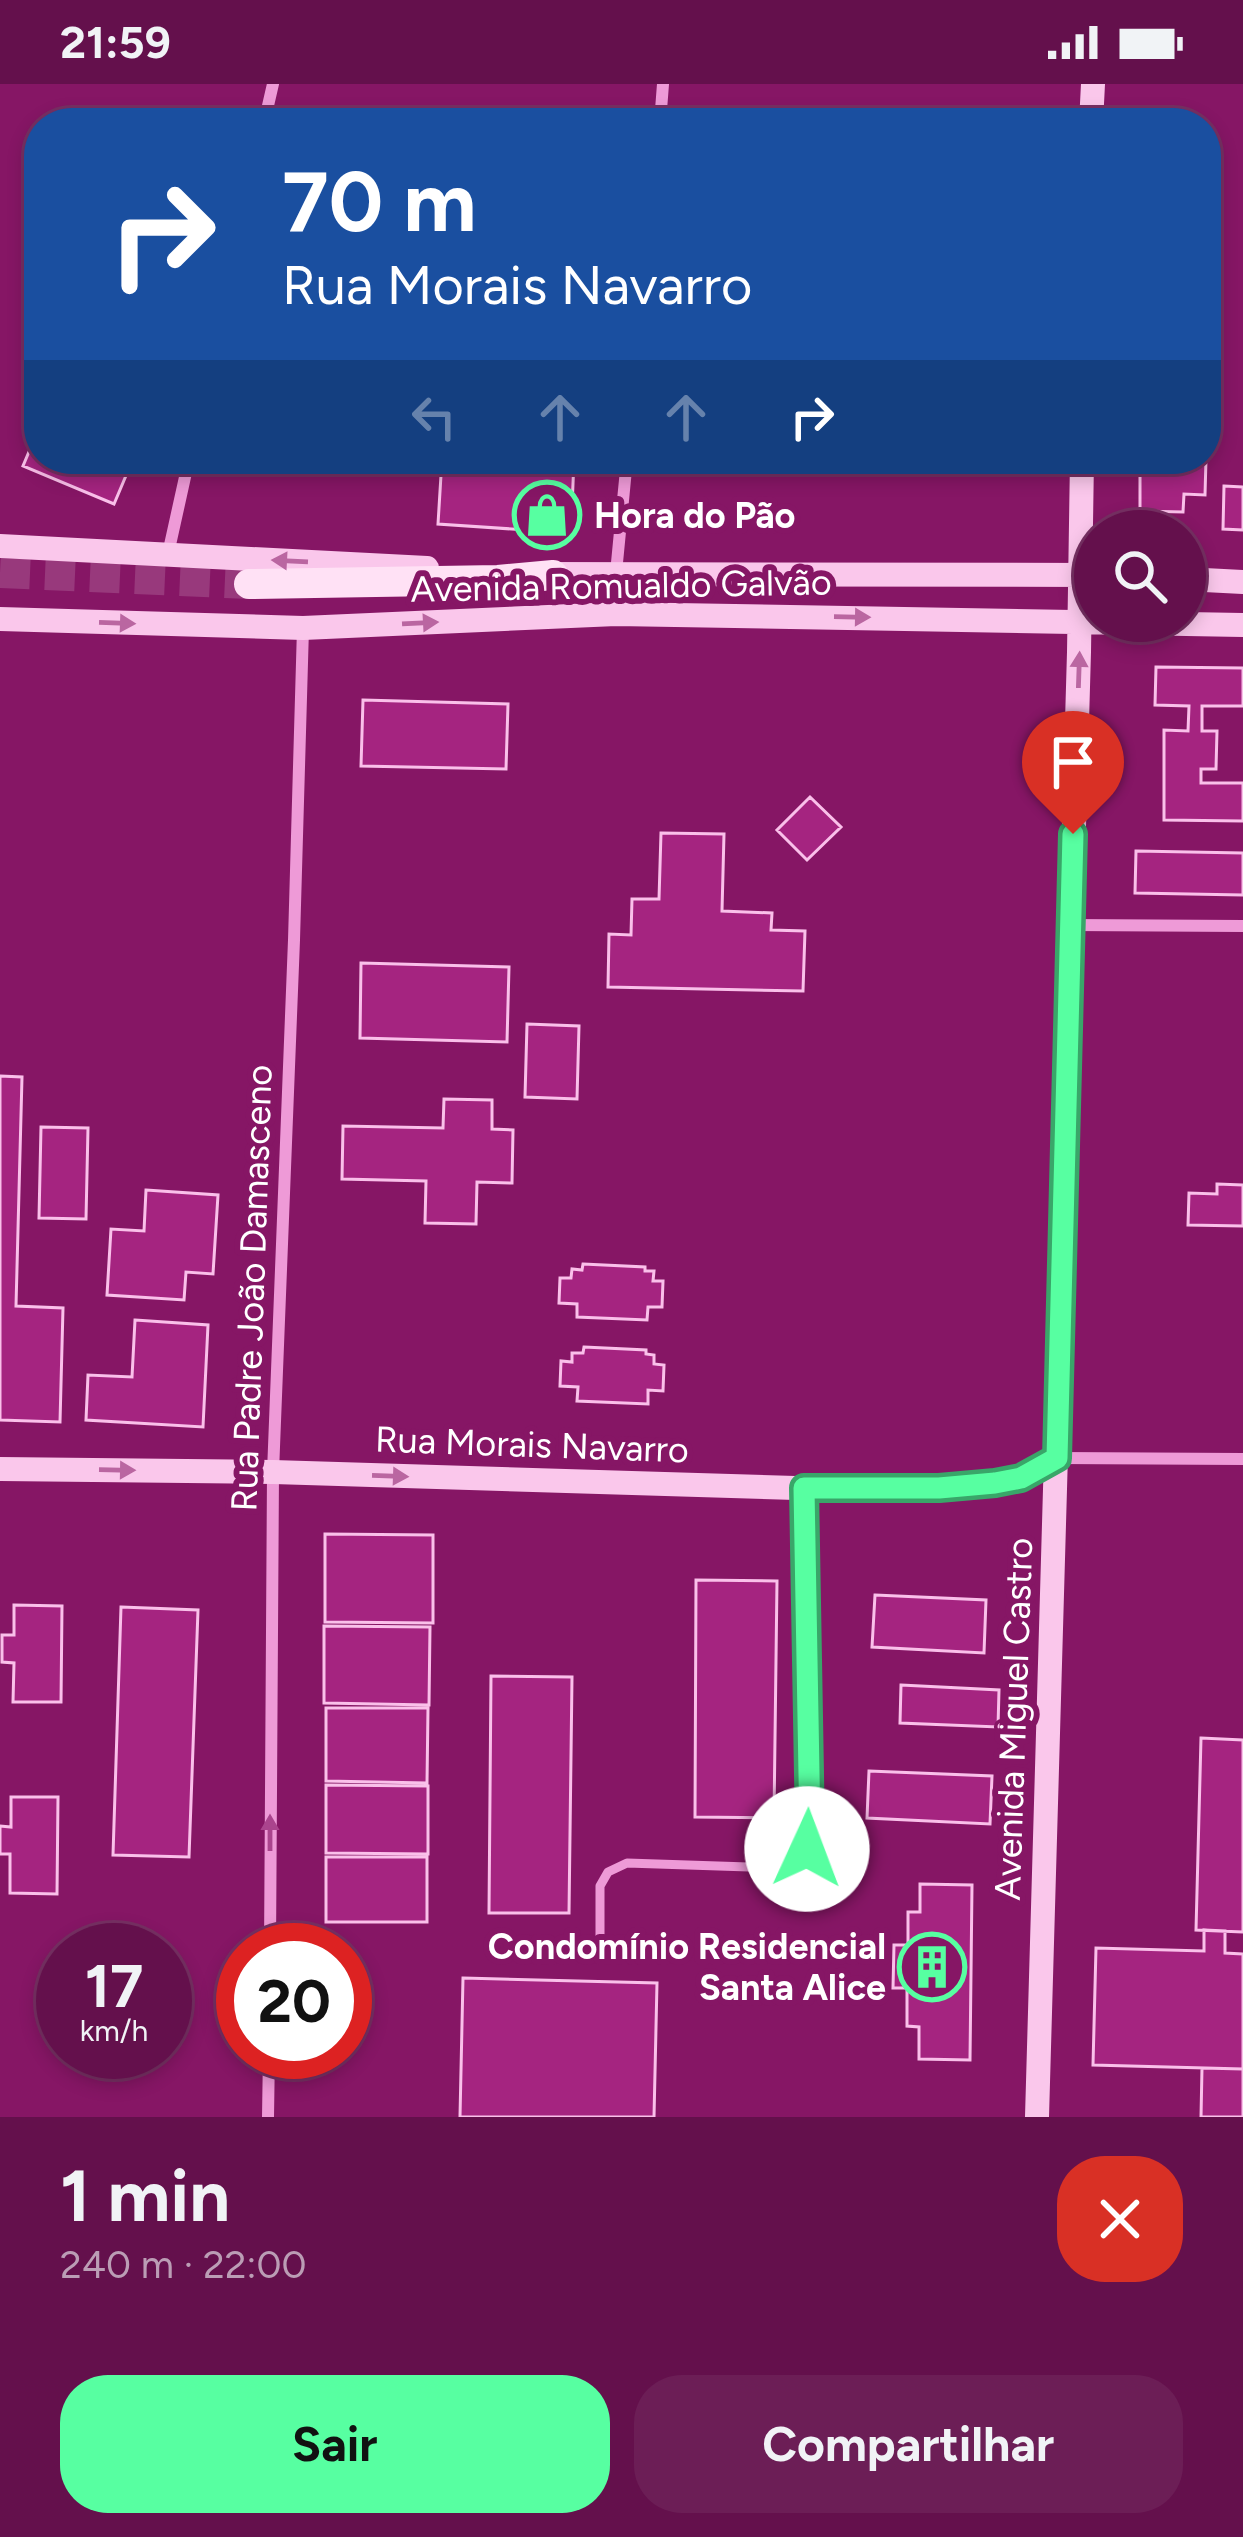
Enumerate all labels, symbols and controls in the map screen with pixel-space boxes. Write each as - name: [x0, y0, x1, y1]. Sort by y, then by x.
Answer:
- text: 21:59: [60, 15, 171, 69]
- text: 70 m: [282, 151, 476, 252]
- icon: right: [84, 156, 240, 312]
- text: Rua Morais Navarro: [282, 253, 752, 318]
- icon: left: [401, 384, 467, 450]
- icon: ahead: [527, 384, 593, 450]
- icon: ahead: [653, 384, 719, 450]
- icon: right: [779, 384, 845, 450]
- shop icon: Hora do Pão: [512, 480, 582, 550]
- place label: Hora do Pão: [594, 494, 796, 537]
- map controls: [1074, 510, 1206, 642]
- button: search: [1074, 510, 1206, 642]
- one-way arrow: [270, 551, 308, 570]
- street label: Avenida Romualdo Galvão: [410, 560, 832, 611]
- one-way arrow: [834, 608, 872, 627]
- one-way arrow: [99, 613, 137, 632]
- one-way arrow: [402, 613, 440, 632]
- one-way arrow: [1069, 650, 1088, 688]
- pin: [1022, 711, 1124, 834]
- icon: arrive: [1040, 729, 1106, 795]
- street label: Rua Padre João Damasceno: [222, 1064, 281, 1512]
- street label: Rua Morais Navarro: [375, 1418, 689, 1471]
- one-way arrow: [99, 1461, 137, 1480]
- one-way arrow: [372, 1467, 410, 1486]
- street label: Avenida Miguel Castro: [986, 1537, 1041, 1901]
- position arrow: [744, 1786, 870, 1912]
- one-way arrow: [261, 1813, 280, 1851]
- speed limit sign: 20: [216, 1923, 372, 2079]
- place label: Condomínio Residencial Santa Alice: [488, 1925, 886, 2009]
- building icon: Condomínio Residencial Santa Alice: [897, 1932, 967, 2002]
- text: 17: [85, 1950, 143, 2022]
- text: km/h: [80, 2012, 148, 2049]
- text: 1 min: [60, 2153, 230, 2239]
- button: close: [1057, 2156, 1183, 2282]
- text: 240 m · 22:00: [60, 2241, 306, 2288]
- button: Sair: [60, 2375, 610, 2513]
- button: Compartilhar: [634, 2375, 1183, 2513]

